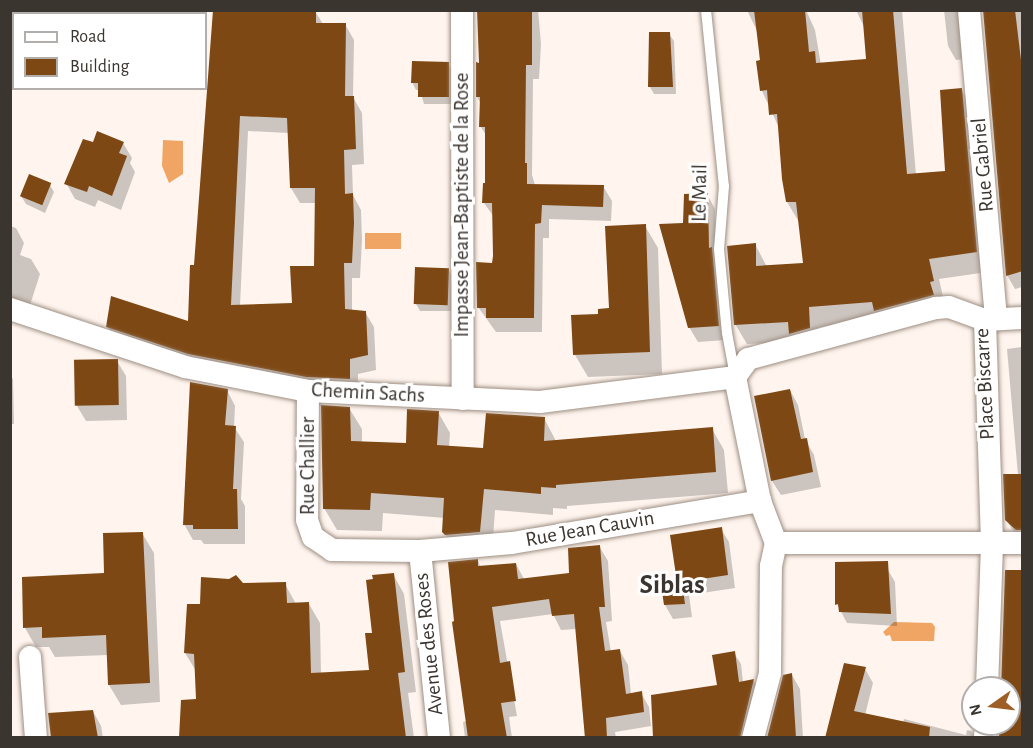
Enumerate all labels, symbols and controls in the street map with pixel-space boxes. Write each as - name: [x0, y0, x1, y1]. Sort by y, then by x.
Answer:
- legend: [12, 12, 207, 90]
- text: Road: [70, 28, 106, 46]
- text: Building: [70, 58, 129, 76]
- street label: Impasse Jean-Baptiste de la Rose: [449, 72, 475, 338]
- street label: Rue Gabriel: [966, 117, 1000, 213]
- street label: Le Mail: [687, 164, 713, 222]
- street label: Place Biscarre: [969, 328, 1001, 440]
- street label: Chemin Sachs: [311, 377, 425, 409]
- street label: Rue Challier: [295, 417, 321, 515]
- street label: Rue Jean Cauvin: [524, 505, 656, 553]
- district label: Siblas: [639, 569, 705, 601]
- street label: Avenue des Roses: [409, 572, 449, 716]
- north arrow: [961, 676, 1021, 736]
- text: N: [966, 703, 985, 717]

